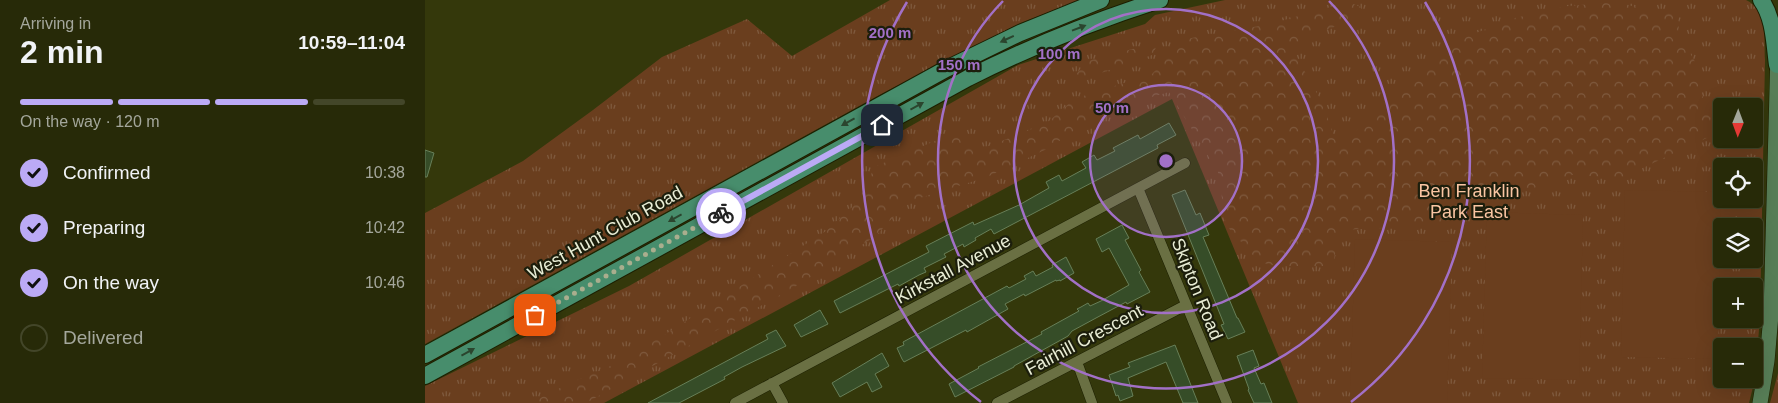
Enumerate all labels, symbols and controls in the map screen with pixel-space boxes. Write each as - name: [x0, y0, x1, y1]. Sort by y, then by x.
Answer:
- text: Arriving in: [20, 15, 91, 32]
- text: 200 m: [869, 24, 911, 41]
- one-way arrow: [1072, 24, 1087, 32]
- text: 10:59–11:04: [298, 32, 405, 53]
- text: 2 min: [20, 34, 104, 70]
- one-way arrow: [1000, 35, 1014, 43]
- text: 100 m: [1038, 45, 1080, 62]
- text: 150 m: [938, 56, 980, 73]
- north arrow: [1713, 98, 1763, 148]
- map controls: [1713, 98, 1763, 388]
- text: 50 m: [1095, 99, 1129, 116]
- one-way arrow: [910, 101, 924, 110]
- pin: [861, 104, 903, 146]
- icon: home: [868, 111, 896, 139]
- text: On the way · 120 m: [20, 113, 160, 130]
- one-way arrow: [841, 118, 855, 127]
- centre of rings: [1157, 152, 1175, 170]
- button: locate: [1713, 158, 1763, 208]
- icon: check: [20, 159, 48, 187]
- text: Confirmed: [63, 162, 151, 183]
- text: 10:38: [365, 164, 405, 181]
- park label: Ben Franklin Park East: [1418, 181, 1520, 222]
- street label: West Hunt Club Road: [524, 182, 686, 284]
- courier: [696, 188, 746, 238]
- icon: bike: [707, 199, 735, 227]
- one-way arrow: [668, 213, 682, 222]
- icon: check: [20, 214, 48, 242]
- text: Preparing: [63, 217, 145, 238]
- button: layers: [1713, 218, 1763, 268]
- text: 10:42: [365, 219, 405, 236]
- street label: Kirkstall Avenue: [892, 230, 1014, 308]
- street label: Skipton Road: [1167, 235, 1227, 343]
- icon: check: [20, 269, 48, 297]
- text: On the way: [63, 272, 159, 293]
- text: 10:46: [365, 274, 405, 291]
- button: +: [1713, 278, 1763, 328]
- pin: [514, 294, 556, 336]
- icon: bag: [521, 301, 549, 329]
- street label: Fairhill Crescent: [1022, 301, 1146, 379]
- text: Delivered: [63, 327, 143, 348]
- button: −: [1713, 338, 1763, 388]
- one-way arrow: [460, 348, 475, 356]

